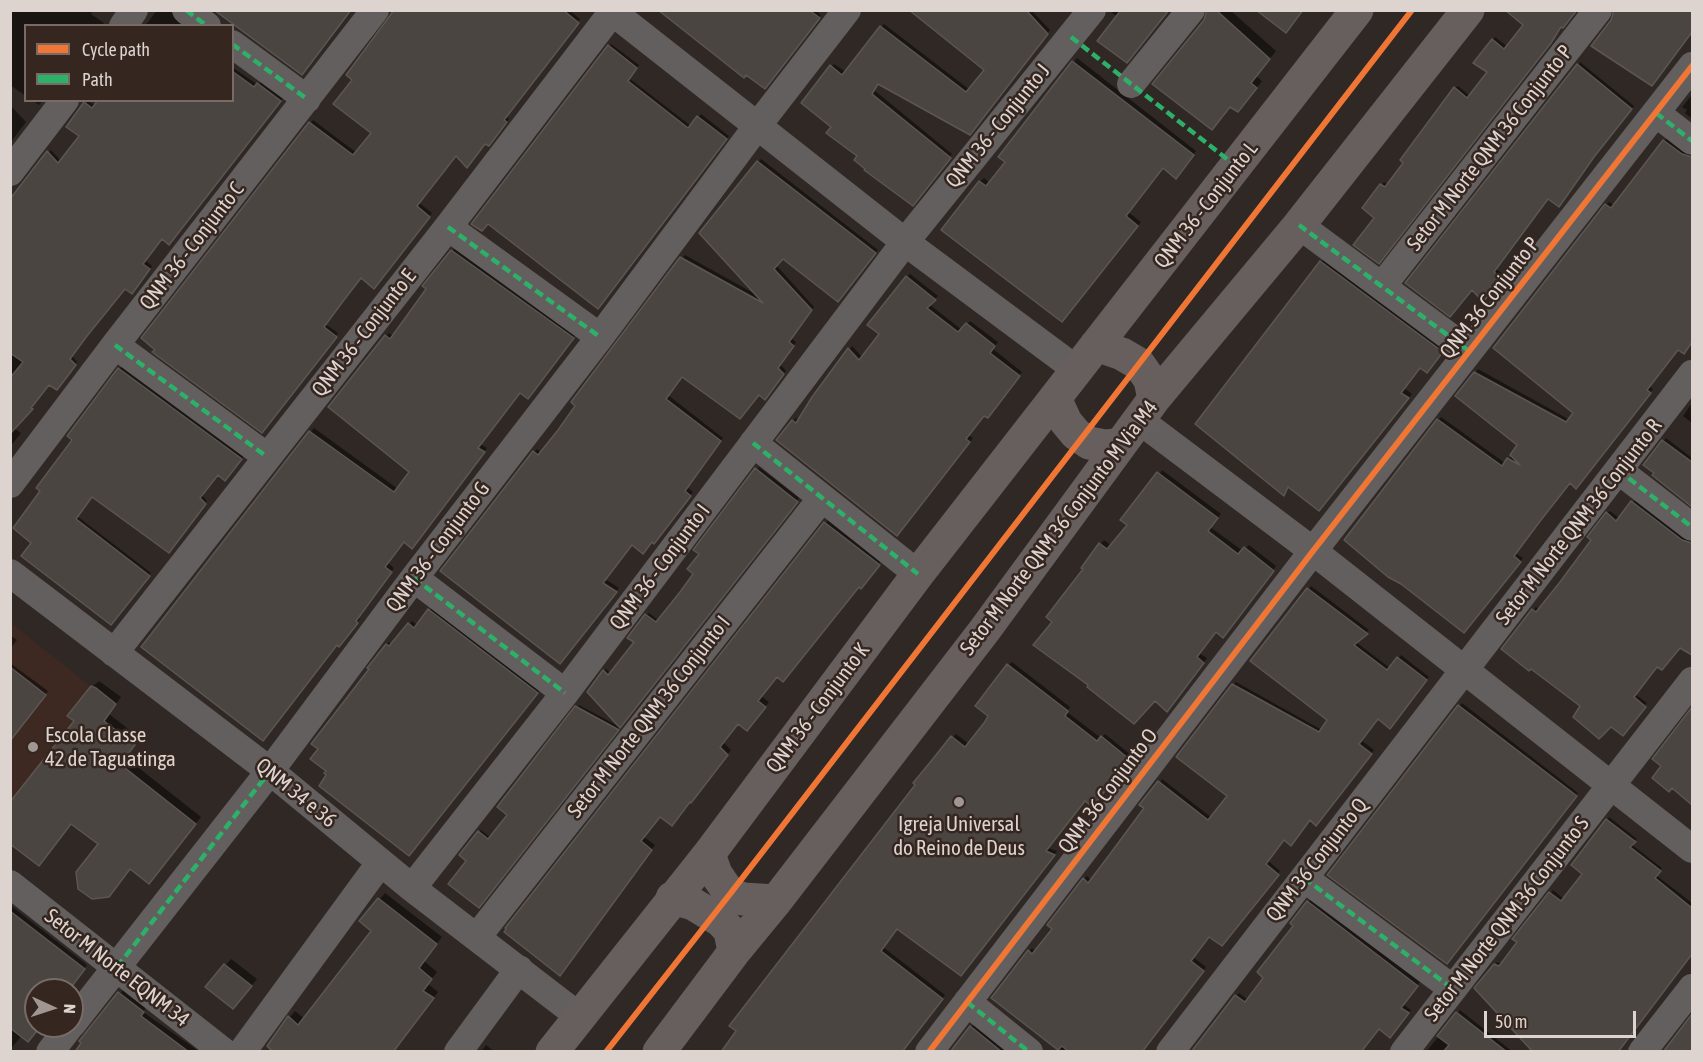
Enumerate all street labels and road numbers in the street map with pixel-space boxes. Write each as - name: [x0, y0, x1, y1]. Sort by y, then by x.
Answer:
- street label: Setor M Norte QNM 36 Conjunto P: [1402, 40, 1578, 256]
- street label: QNM 36 - Conjunto J: [940, 59, 1056, 193]
- street label: QNM 36 - Conjunto L: [1149, 137, 1263, 273]
- street label: QNM 36 - Conjunto C: [134, 177, 250, 315]
- street label: QNM 36 Conjunto P: [1435, 232, 1545, 364]
- street label: QNM 36 - Conjunto E: [306, 264, 422, 402]
- street label: Setor M Norte QNM 36 Conjunto M Via M4: [955, 396, 1163, 660]
- street label: Setor M Norte QNM 36 Conjunto R: [1491, 414, 1667, 630]
- street label: QNM 36 - Conjunto G: [381, 477, 495, 617]
- street label: QNM 36 - Conjunto I: [605, 499, 715, 635]
- street label: Setor M Norte QNM 36 Conjunto I: [562, 611, 736, 823]
- street label: QNM 36 - Conjunto K: [761, 638, 875, 778]
- street label: QNM 36 Conjunto O: [1053, 724, 1163, 858]
- street label: QNM 34 e 36: [251, 753, 341, 833]
- street label: QNM 36 Conjunto Q: [1261, 793, 1373, 927]
- street label: Setor M Norte QNM 36 Conjunto S: [1419, 812, 1595, 1026]
- street label: Setor M Norte EQNM 34: [40, 904, 194, 1032]

